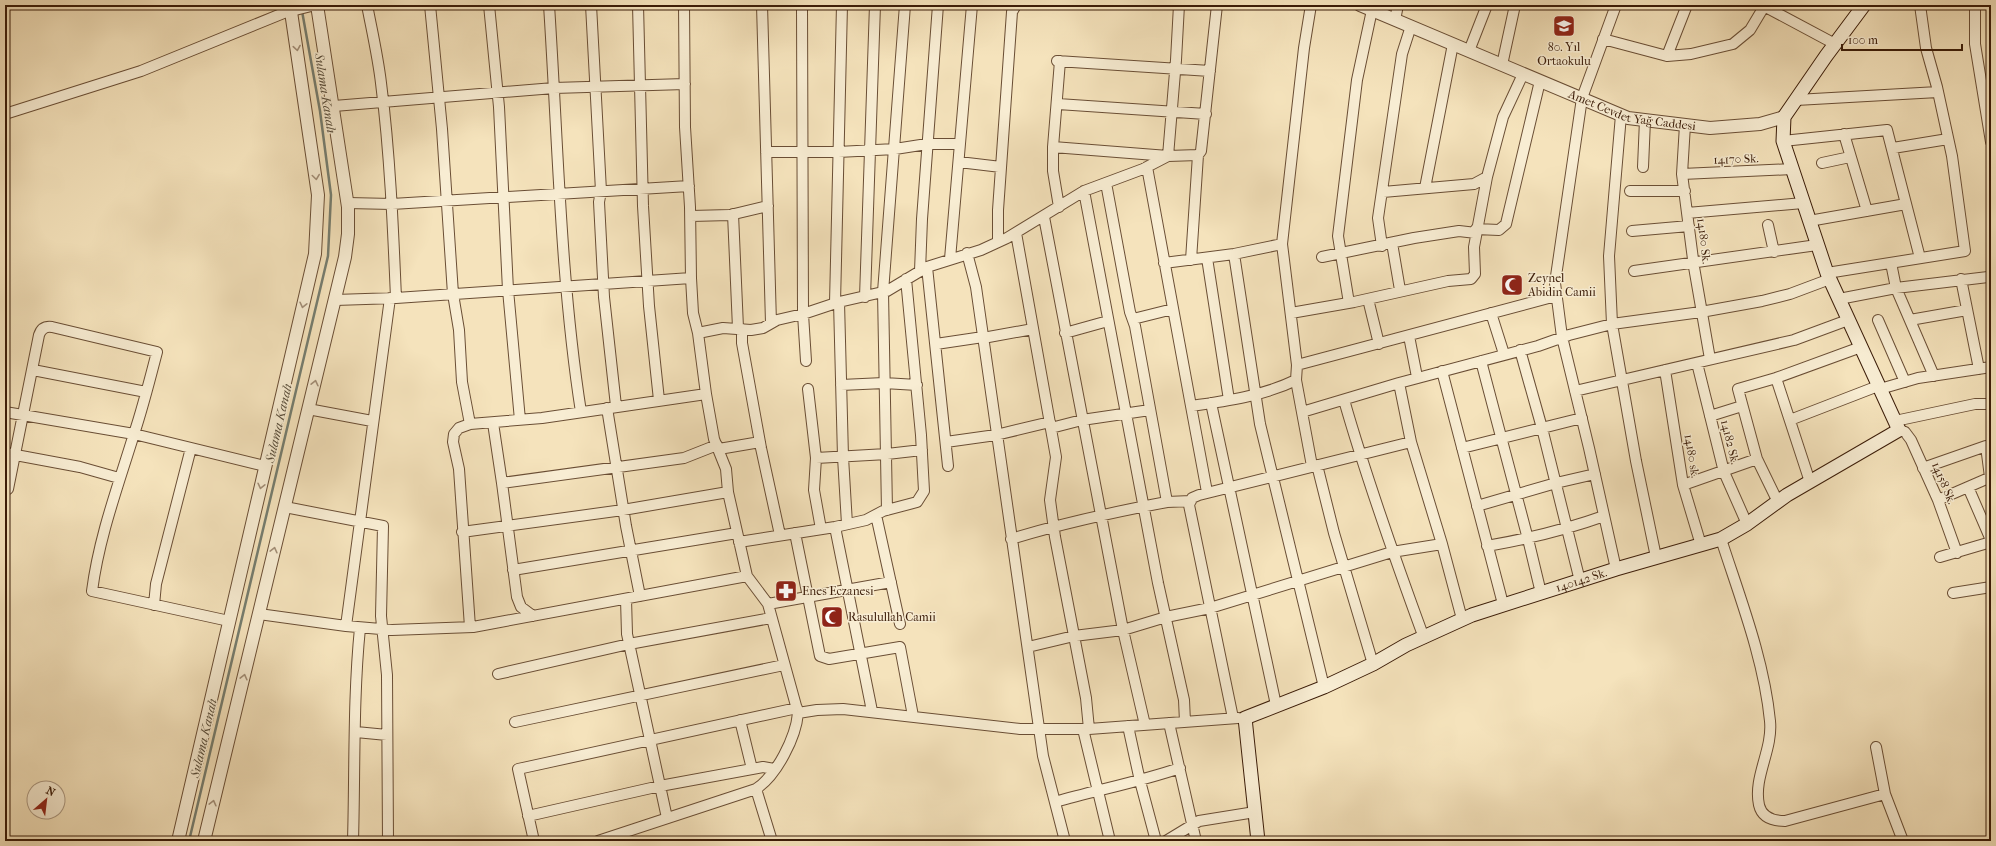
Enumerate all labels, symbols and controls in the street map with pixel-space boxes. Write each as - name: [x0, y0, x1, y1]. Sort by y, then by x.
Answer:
- school or university icon: 80. Yıl Ortaokulu: [1551, 13, 1577, 39]
- scale bar: [1842, 26, 1962, 52]
- text: 100 m: [1848, 33, 1878, 47]
- place label: 80. Yıl Ortaokulu: [1537, 40, 1591, 68]
- one-way arrow: [292, 45, 301, 51]
- water label: Sulama Kanalı: [312, 51, 339, 134]
- street label: Amet Cevdet Yağ Caddesi: [1566, 86, 1697, 133]
- street label: 14170 Sk.: [1713, 151, 1759, 167]
- one-way arrow: [311, 174, 320, 180]
- street label: 14180 Sk.: [1694, 217, 1714, 265]
- place label: Zeynel Abidin Camii: [1527, 271, 1596, 299]
- mosque icon: Zeynel Abidin Camii: [1499, 272, 1525, 298]
- one-way arrow: [300, 302, 308, 308]
- one-way arrow: [310, 380, 318, 386]
- water label: Sulama Kanalı: [262, 382, 295, 465]
- street label: 14182 Sk.: [1718, 418, 1742, 466]
- street label: 14180 sk.: [1682, 433, 1702, 479]
- street label: 14158 Sk.: [1929, 460, 1959, 506]
- one-way arrow: [257, 483, 265, 489]
- one-way arrow: [270, 547, 278, 554]
- street label: 140142 Sk.: [1554, 565, 1609, 595]
- pharmacy icon: Enes Eczanesi: [773, 578, 799, 604]
- place label: Enes Eczanesi: [802, 584, 874, 598]
- mosque icon: Rasulullah Camii: [819, 604, 845, 630]
- place label: Rasulullah Camii: [848, 610, 936, 624]
- one-way arrow: [239, 674, 247, 680]
- water label: Sulama Kanalı: [187, 697, 220, 780]
- north arrow: [26, 780, 66, 820]
- text: N: [44, 784, 58, 800]
- one-way arrow: [208, 800, 217, 807]

